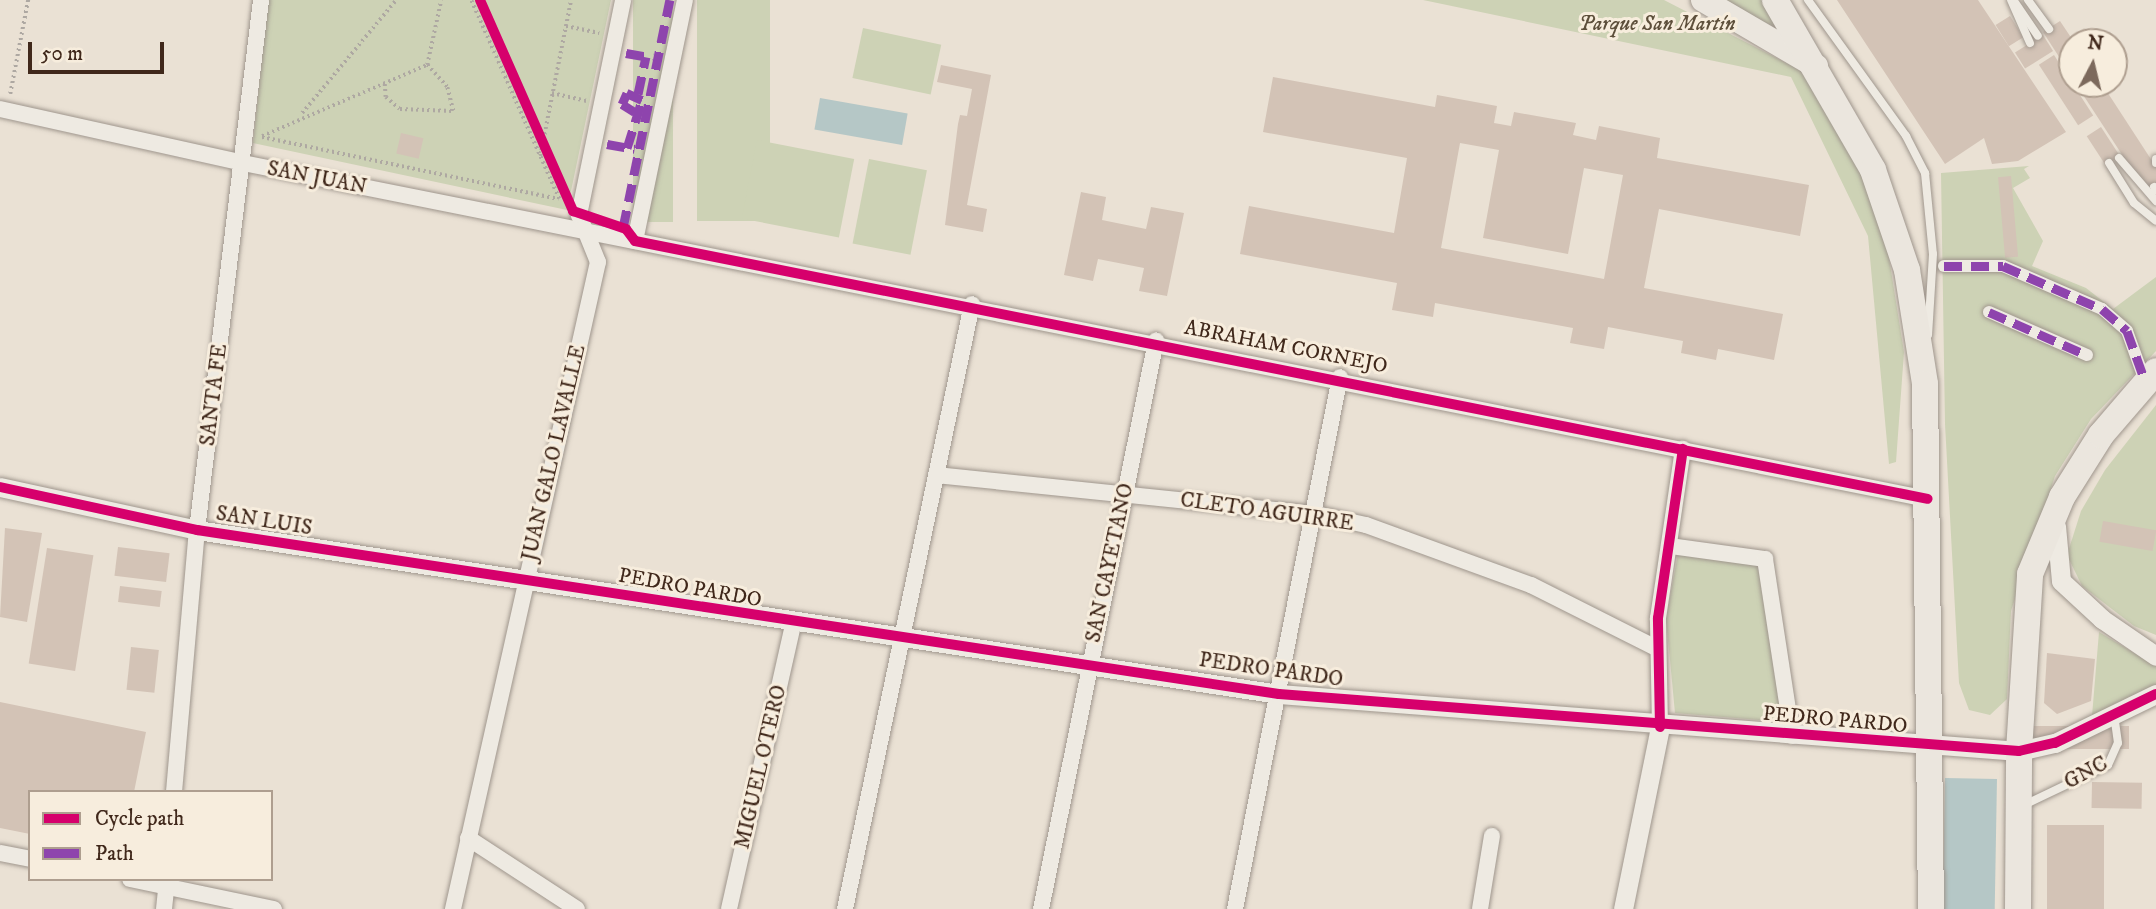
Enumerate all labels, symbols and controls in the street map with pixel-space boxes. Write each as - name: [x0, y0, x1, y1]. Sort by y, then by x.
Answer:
- park label: Parque San Martín: [1579, 11, 1735, 37]
- scale bar: [32, 28, 168, 72]
- north arrow: [2058, 28, 2128, 98]
- text: N: [2086, 31, 2105, 56]
- text: 50 m: [41, 41, 83, 67]
- street label: SAN JUAN: [265, 156, 369, 200]
- street label: ABRAHAM CORNEJO: [1182, 315, 1390, 379]
- street label: JUAN GALO LAVALLE: [517, 342, 591, 564]
- street label: SANTA FE: [195, 343, 233, 447]
- street label: SAN CAYETANO: [1081, 481, 1139, 645]
- street label: CLETO AGUIRRE: [1179, 487, 1355, 537]
- street label: SAN LUIS: [214, 501, 314, 541]
- street label: PEDRO PARDO: [616, 563, 764, 613]
- street label: PEDRO PARDO: [1197, 647, 1345, 693]
- street label: MIGUEL OTERO: [730, 683, 792, 851]
- street label: PEDRO PARDO: [1762, 701, 1908, 739]
- street label: GNC: [2060, 751, 2112, 795]
- legend: [28, 790, 273, 881]
- text: Cycle path: [95, 806, 184, 832]
- text: Path: [95, 841, 134, 867]

